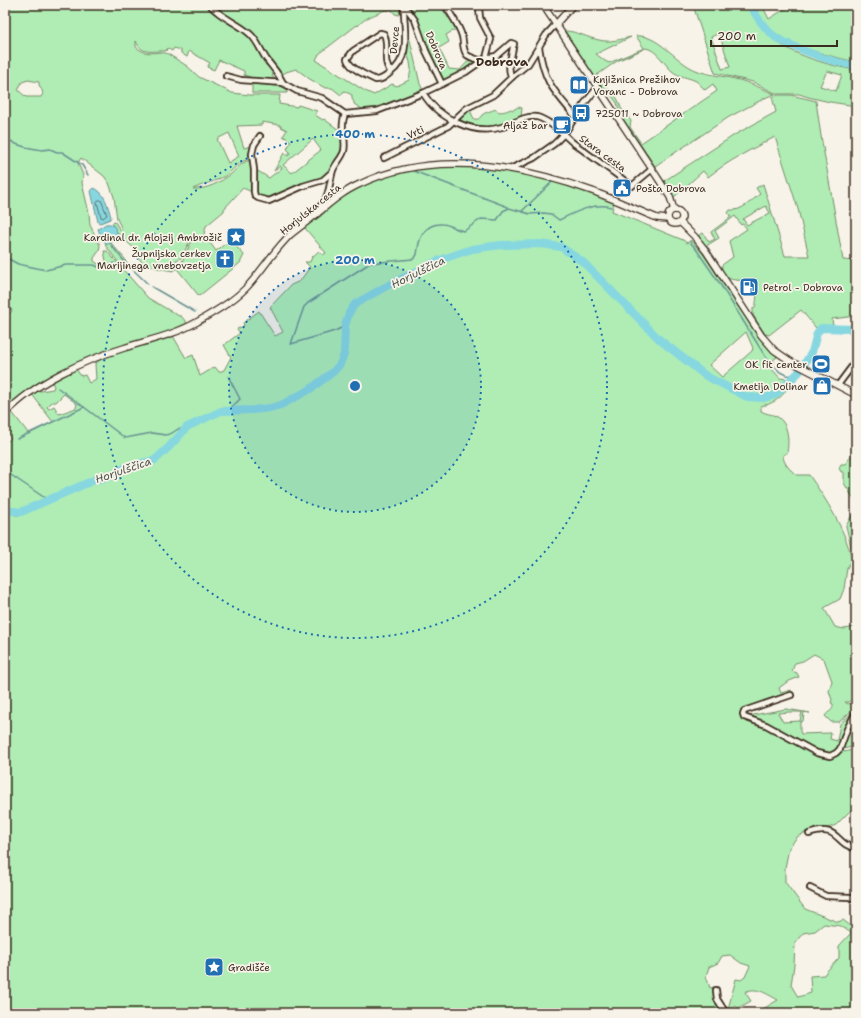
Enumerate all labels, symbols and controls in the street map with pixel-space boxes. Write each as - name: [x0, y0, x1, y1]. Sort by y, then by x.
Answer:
- scale bar: [711, 22, 837, 48]
- street label: Devce: [387, 25, 402, 54]
- text: 200 m: [717, 28, 756, 44]
- street label: Dobrova: [423, 29, 451, 72]
- district label: Dobrova: [476, 54, 529, 70]
- place label: Knjižnica Prežihov Voranc - Dobrova: [593, 73, 681, 98]
- library icon: Knjižnica Prežihov Voranc - Dobrova: [568, 74, 590, 96]
- bus stop icon: 725011 ~ Dobrova: [570, 102, 592, 124]
- place label: 725011 ~ Dobrova: [595, 107, 683, 120]
- cafe icon: Aljaž bar: [551, 114, 573, 136]
- place label: Aljaž bar: [503, 119, 548, 132]
- street label: Vrti: [404, 123, 426, 142]
- text: 400 m: [335, 126, 375, 142]
- street label: Stara cesta: [577, 132, 629, 175]
- public building icon: Pošta Dobrova: [611, 177, 633, 199]
- street label: Horjulska cesta: [277, 180, 344, 238]
- place label: Pošta Dobrova: [636, 182, 707, 195]
- place icon: Kardinal dr. Alojzij Ambrožič: [225, 226, 247, 248]
- place label: Kardinal dr. Alojzij Ambrožič: [84, 231, 222, 244]
- place label: Župnijska cerkev Marijinega vnebovzetja: [97, 247, 212, 272]
- church icon: Župnijska cerkev Marijinega vnebovzetja: [214, 248, 236, 270]
- text: 200 m: [335, 252, 375, 268]
- water label: Horjulščica: [389, 253, 448, 292]
- fuel station icon: Petrol - Dobrova: [738, 276, 760, 298]
- place label: Petrol - Dobrova: [763, 281, 844, 294]
- sports icon: OK fit center: [810, 353, 832, 375]
- place label: OK fit center: [745, 358, 807, 371]
- shop icon: Kmetija Dolinar: [811, 375, 833, 397]
- centre of rings: [348, 379, 362, 393]
- place label: Kmetija Dolinar: [733, 380, 808, 393]
- water label: Horjulščica: [93, 454, 153, 487]
- place icon: Gradišče: [203, 956, 225, 978]
- place label: Gradišče: [228, 961, 270, 974]

